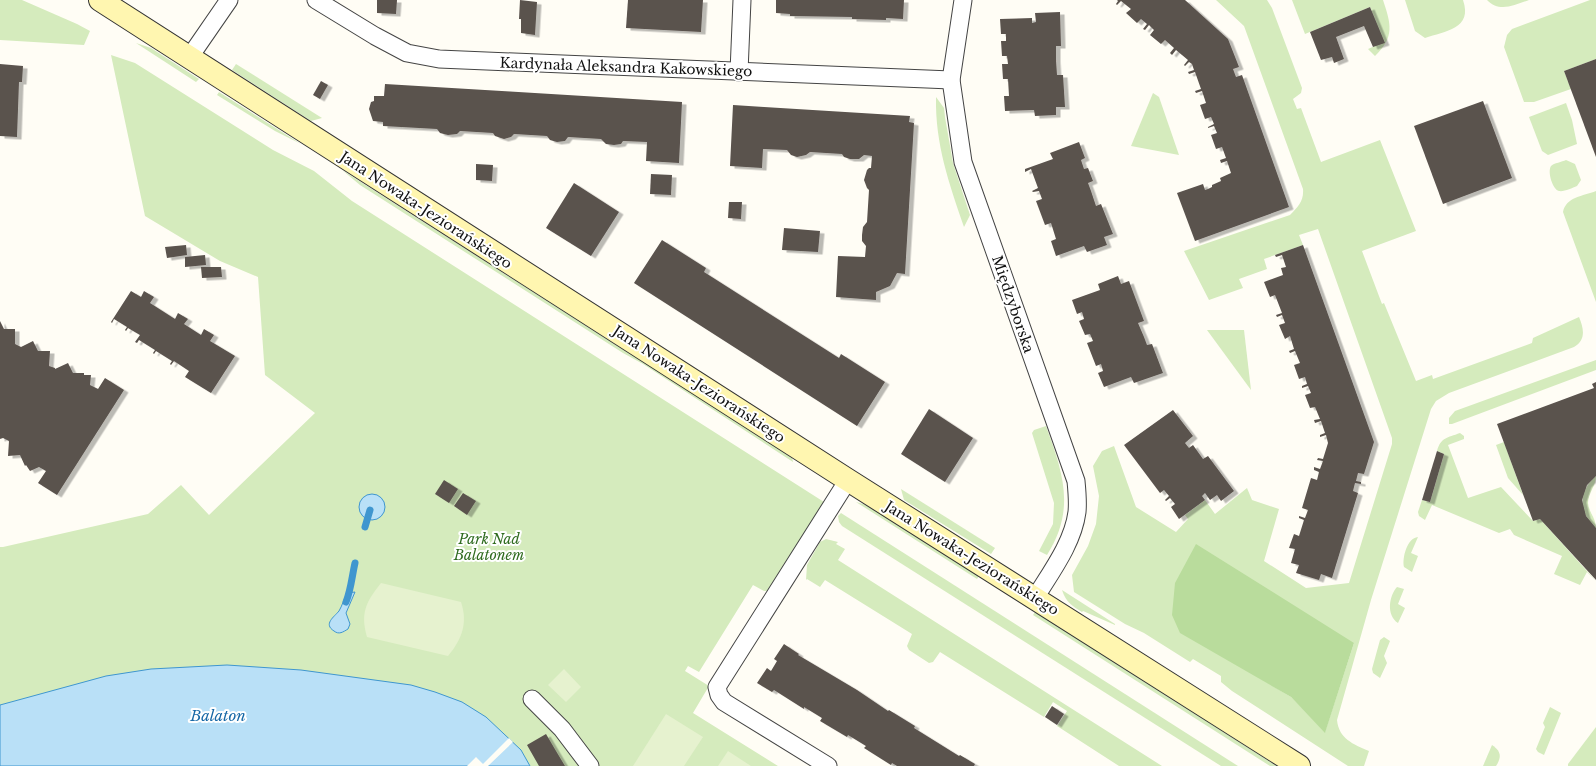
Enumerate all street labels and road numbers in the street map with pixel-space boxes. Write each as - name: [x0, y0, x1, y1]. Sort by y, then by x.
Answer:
- street label: Kardynała Aleksandra Kakowskiego: [499, 54, 753, 80]
- street label: Jana Nowaka-Jeziorańskiego: [335, 146, 516, 273]
- street label: Międzyborska: [988, 253, 1038, 355]
- street label: Jana Nowaka-Jeziorańskiego: [608, 320, 789, 447]
- street label: Jana Nowaka-Jeziorańskiego: [880, 496, 1062, 619]

